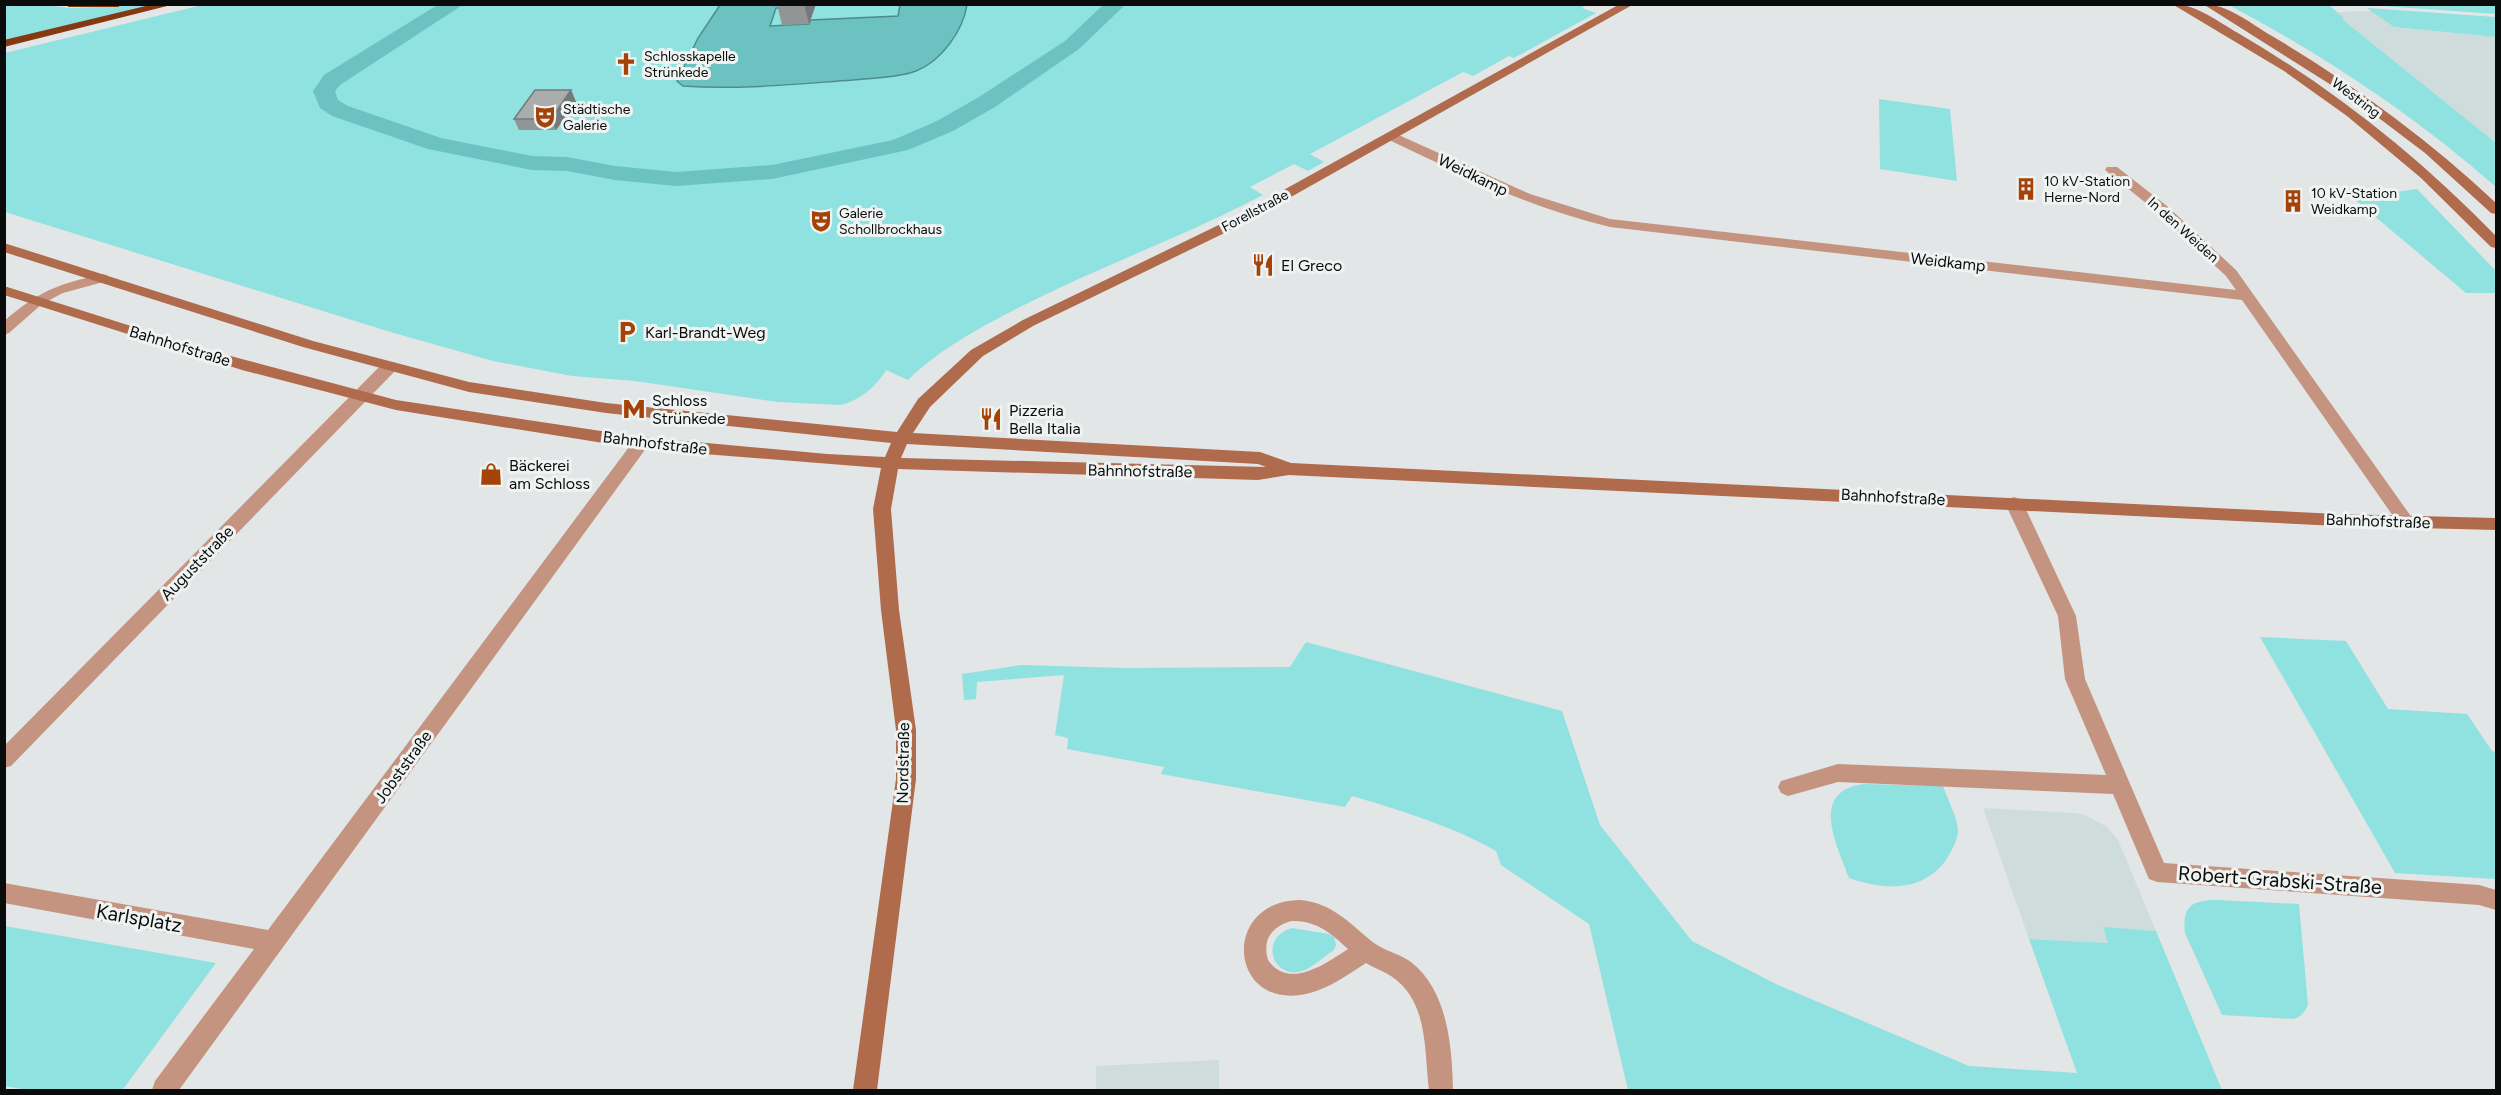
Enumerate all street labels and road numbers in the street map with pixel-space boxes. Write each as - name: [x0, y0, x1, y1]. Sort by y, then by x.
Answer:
- street label: Westring: [2328, 74, 2384, 122]
- street label: Weidkamp: [1435, 150, 1511, 200]
- street label: Forellstraße: [1219, 186, 1292, 236]
- street label: In den Weiden: [2144, 194, 2222, 266]
- street label: Weidkamp: [1910, 249, 1986, 275]
- street label: Bahnhofstraße: [127, 322, 233, 370]
- street label: Bahnhofstraße: [602, 427, 708, 459]
- street label: Bahnhofstraße: [1087, 461, 1193, 481]
- street label: Bahnhofstraße: [1840, 485, 1946, 509]
- street label: Bahnhofstraße: [2325, 510, 2431, 532]
- street label: Auguststraße: [157, 522, 238, 604]
- street label: Nordstraße: [893, 722, 913, 804]
- street label: Jobststraße: [370, 727, 436, 807]
- street label: Robert-Grabski-Straße: [2177, 861, 2383, 899]
- street label: Karlsplatz: [94, 899, 184, 937]

